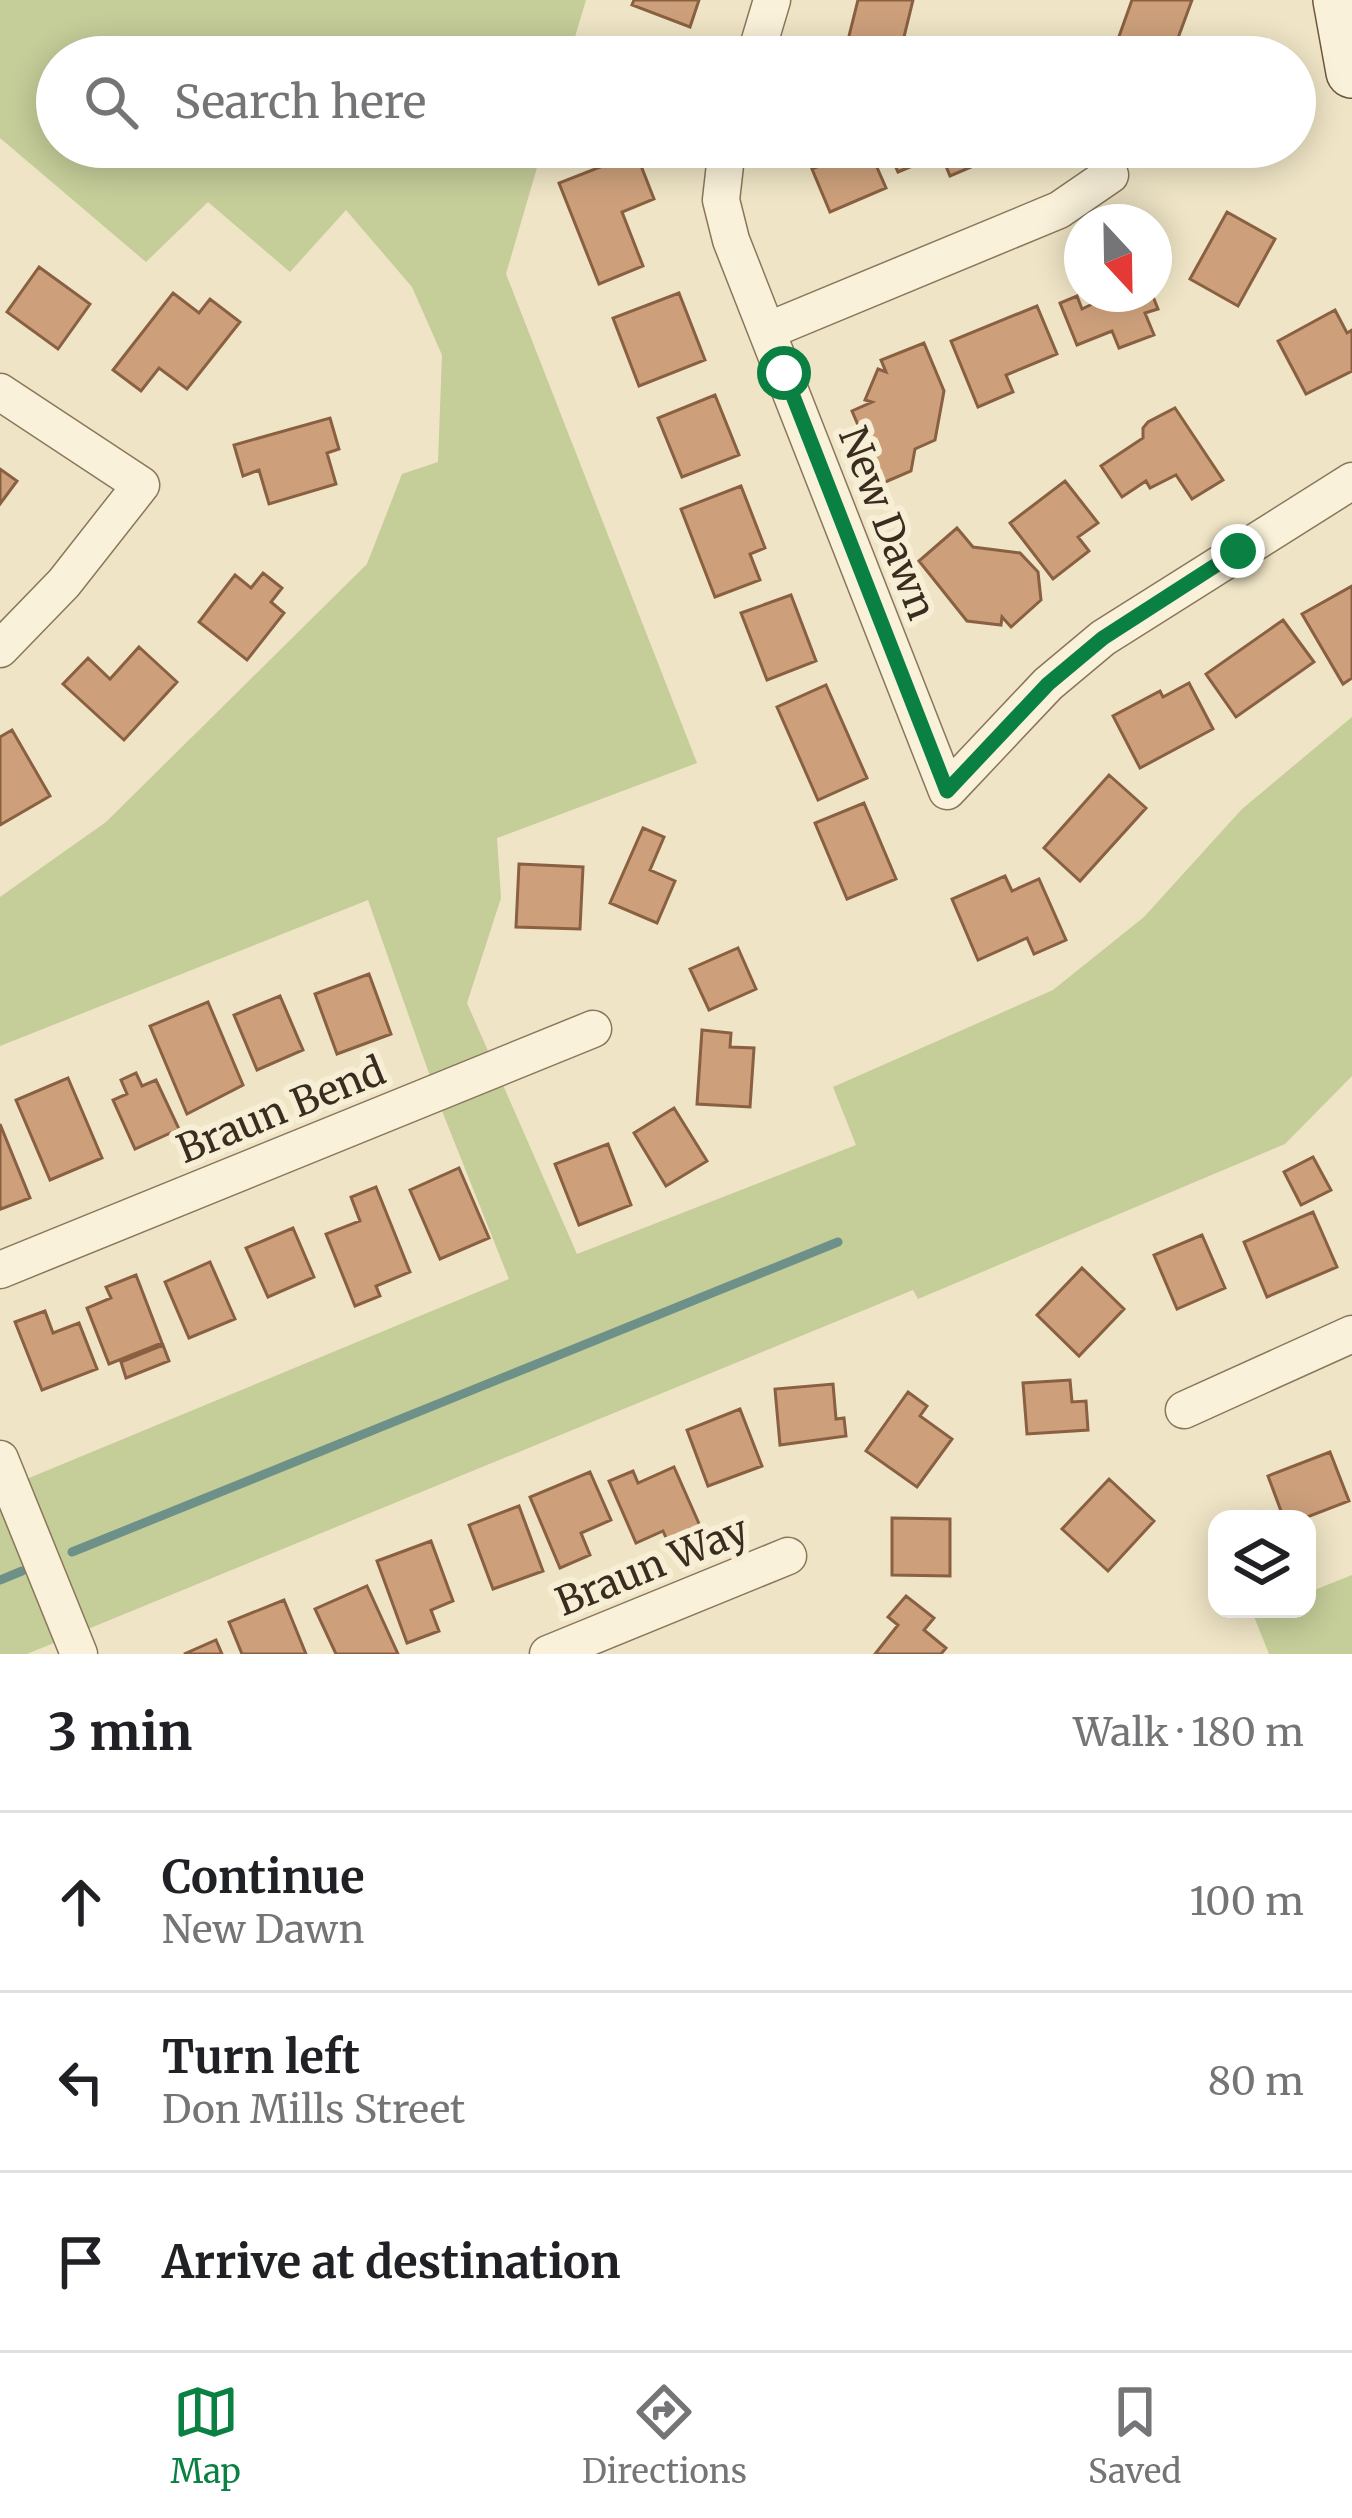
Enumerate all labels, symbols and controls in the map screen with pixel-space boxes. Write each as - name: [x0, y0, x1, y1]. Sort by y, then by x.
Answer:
- search box: [36, 36, 1316, 168]
- icon: search: [78, 69, 144, 135]
- text: Search here: [174, 74, 426, 130]
- north arrow: [1064, 204, 1172, 312]
- route start: [757, 346, 811, 400]
- street label: New Dawn: [828, 420, 946, 626]
- route end: [1211, 524, 1265, 578]
- street label: Braun Bend: [170, 1046, 392, 1174]
- street label: Braun Way: [549, 1505, 756, 1627]
- map controls: [1208, 1510, 1316, 1618]
- button: layers: [1208, 1510, 1316, 1618]
- text: 3 min: [48, 1700, 192, 1764]
- text: Walk · 180 m: [1073, 1708, 1304, 1757]
- text: Continue: [162, 1849, 364, 1905]
- icon: ahead: [48, 1869, 114, 1935]
- text: 100 m: [1189, 1877, 1304, 1926]
- text: New Dawn: [162, 1905, 364, 1954]
- text: Turn left: [162, 2029, 360, 2085]
- icon: left: [48, 2049, 114, 2115]
- text: 80 m: [1208, 2057, 1304, 2106]
- text: Don Mills Street: [162, 2085, 465, 2134]
- icon: arrive: [48, 2229, 114, 2295]
- text: Arrive at destination: [162, 2234, 620, 2290]
- tab: Map: [171, 2379, 241, 2492]
- tab: Directions: [582, 2379, 747, 2492]
- tab: Saved: [1088, 2379, 1181, 2492]

